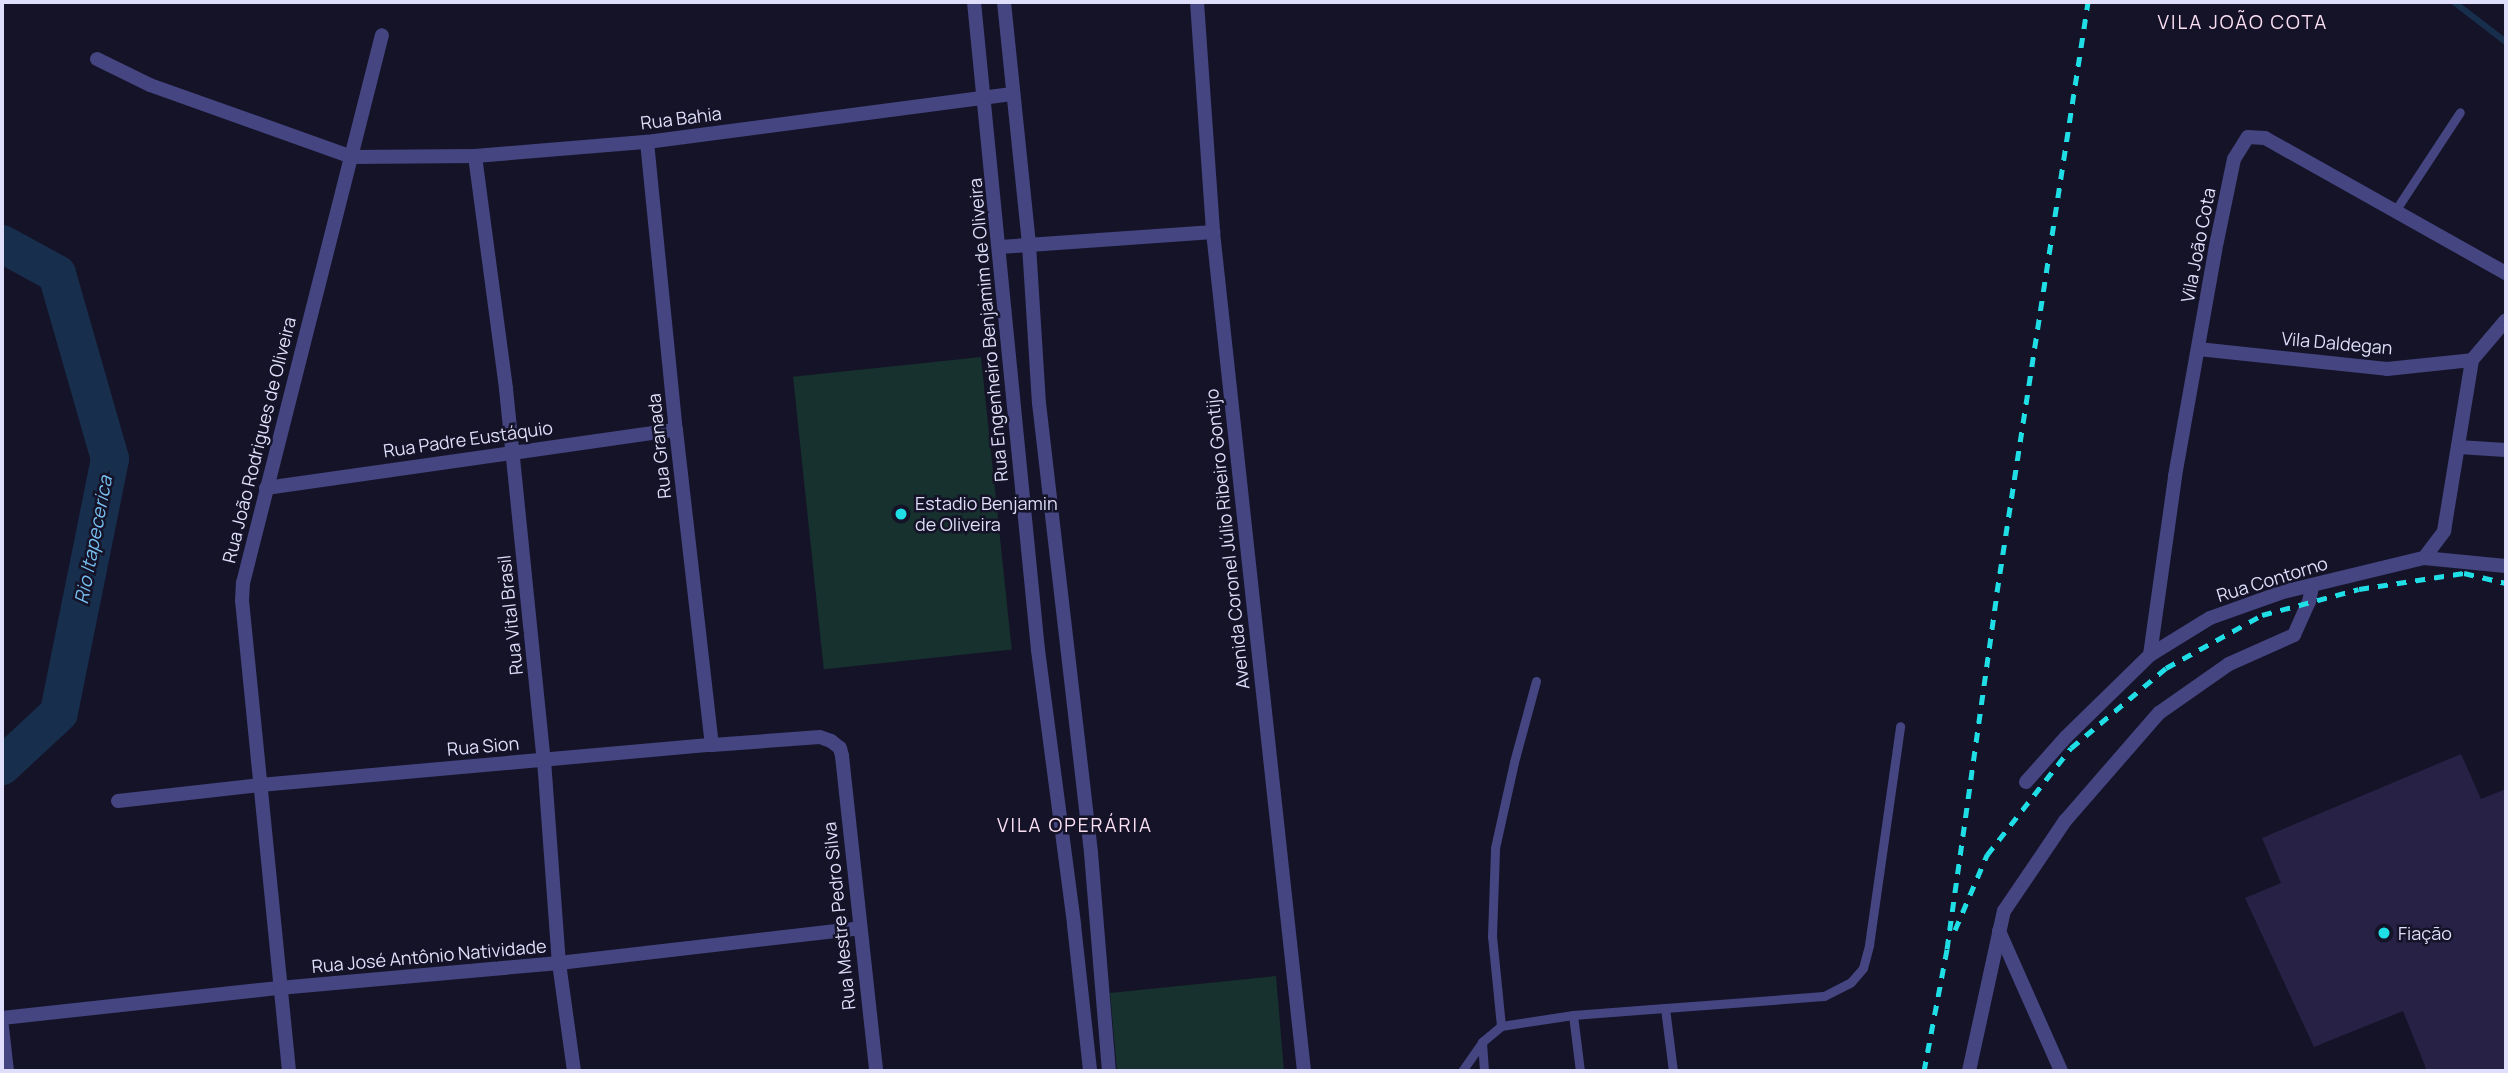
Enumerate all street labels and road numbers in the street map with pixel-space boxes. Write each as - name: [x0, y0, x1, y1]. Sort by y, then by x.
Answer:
- street label: Rua Bahia: [639, 102, 723, 134]
- street label: Rua Engenheiro Benjamim de Oliveira: [964, 177, 1012, 483]
- street label: Vila João Cota: [2176, 186, 2220, 304]
- street label: Rua João Rodrigues de Oliveira: [218, 315, 300, 565]
- street label: Vila Daldegan: [2281, 327, 2393, 359]
- street label: Avenida Coronel Júlio Ribeiro Gontijo: [1200, 388, 1254, 690]
- street label: Rua Granada: [643, 392, 675, 500]
- street label: Rua Padre Eustáquio: [382, 416, 554, 462]
- street label: Rua Contorno: [2214, 552, 2330, 606]
- street label: Rua Vital Brasil: [493, 554, 527, 676]
- street label: Rua Sion: [446, 732, 520, 760]
- street label: Rua Mestre Pedro Silva: [818, 821, 860, 1011]
- street label: Rua José Antônio Natividade: [311, 935, 547, 977]

